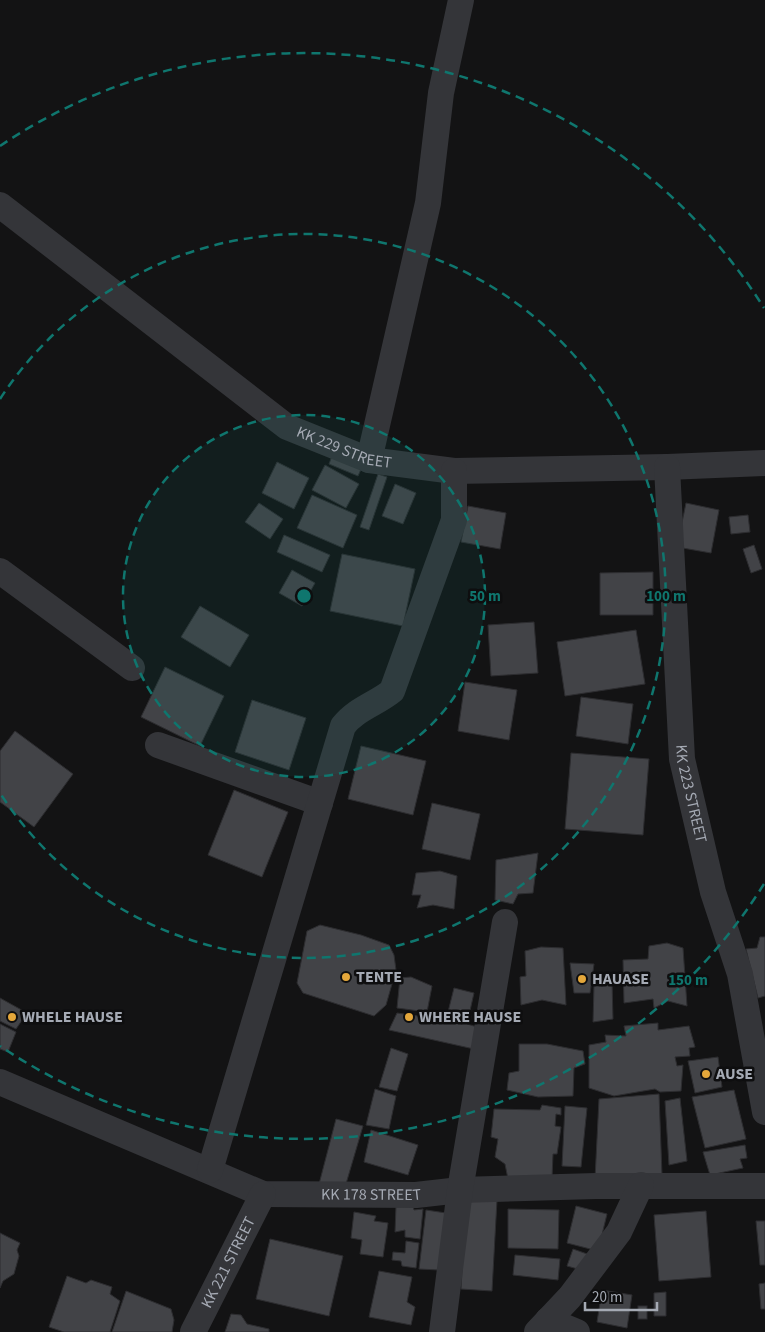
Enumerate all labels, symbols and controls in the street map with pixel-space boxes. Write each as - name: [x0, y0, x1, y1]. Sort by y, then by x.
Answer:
- street label: KK 229 STREET: [293, 421, 393, 474]
- text: 50 m: [469, 586, 501, 607]
- text: 100 m: [646, 586, 686, 607]
- centre of rings: [295, 587, 313, 605]
- street label: KK 223 STREET: [670, 744, 712, 845]
- place label: TENTE: [356, 966, 402, 988]
- place label: HAUASE: [592, 968, 649, 990]
- text: 150 m: [668, 970, 708, 991]
- marker: TENTE: [340, 971, 352, 983]
- marker: HAUASE: [576, 973, 588, 985]
- place label: WHELE HAUSE: [22, 1006, 123, 1028]
- place label: WHERE HAUSE: [419, 1006, 521, 1028]
- marker: WHELE HAUSE: [6, 1011, 18, 1023]
- marker: WHERE HAUSE: [403, 1011, 415, 1023]
- place label: AUSE: [715, 1063, 753, 1085]
- marker: AUSE: [700, 1068, 712, 1080]
- street label: KK 178 STREET: [321, 1183, 423, 1206]
- street label: KK 221 STREET: [196, 1212, 261, 1312]
- scale bar: [585, 1280, 658, 1312]
- text: 20 m: [592, 1287, 622, 1308]

